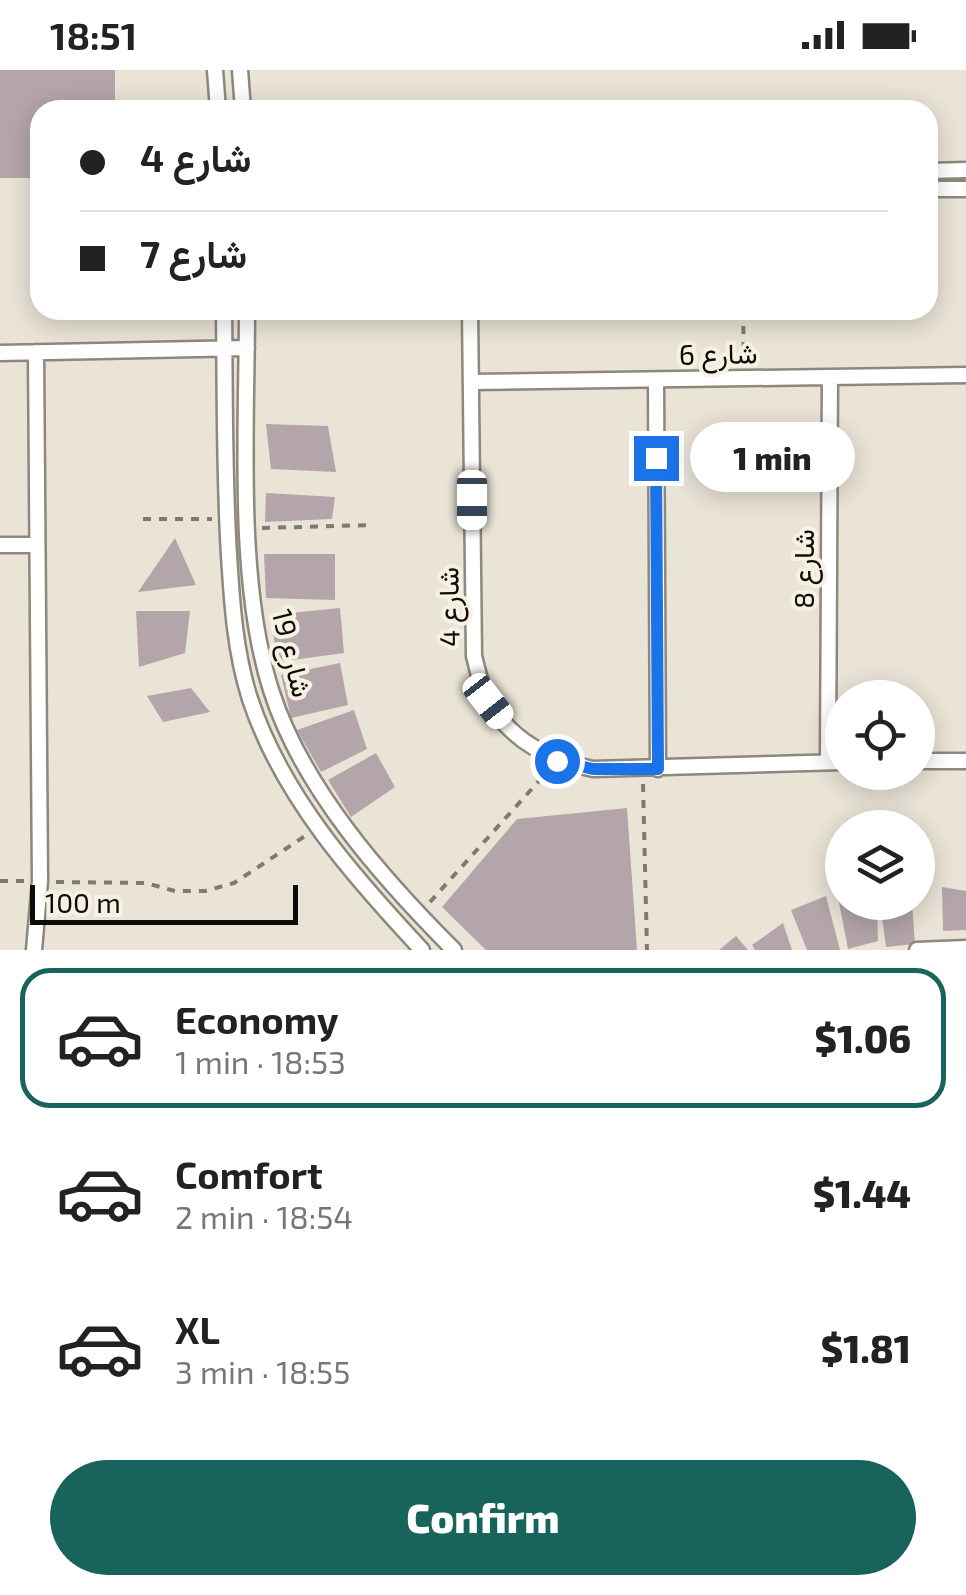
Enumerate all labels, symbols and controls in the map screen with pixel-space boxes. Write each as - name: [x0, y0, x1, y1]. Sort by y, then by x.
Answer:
- text: 18:51: [50, 12, 137, 58]
- text: شارع 4: [140, 134, 251, 180]
- text: شارع 7: [140, 230, 247, 276]
- street label: شارع 6: [678, 335, 758, 374]
- callout: 1 min: [691, 423, 856, 493]
- route end: [634, 436, 679, 481]
- text: 1 min: [733, 438, 812, 476]
- car: [457, 470, 487, 530]
- street label: شارع 8: [786, 529, 823, 609]
- street label: شارع 4: [430, 567, 469, 647]
- street label: شارع 19: [263, 605, 320, 701]
- car: [458, 668, 518, 734]
- map controls: [825, 680, 935, 920]
- button: locate: [825, 680, 935, 790]
- route start: [535, 739, 580, 784]
- button: layers: [825, 810, 935, 920]
- scale bar: [30, 880, 298, 924]
- text: 100 m: [45, 885, 121, 919]
- icon: car: [55, 993, 145, 1083]
- text: Economy: [175, 996, 339, 1042]
- text: $1.06: [815, 1015, 911, 1061]
- text: 1 min · 18:53: [175, 1042, 346, 1080]
- icon: car: [55, 1148, 145, 1238]
- text: Comfort: [175, 1151, 323, 1197]
- text: $1.44: [813, 1170, 911, 1216]
- text: 2 min · 18:54: [175, 1197, 353, 1235]
- icon: car: [55, 1303, 145, 1393]
- text: XL: [175, 1306, 220, 1352]
- text: $1.81: [821, 1325, 911, 1371]
- text: 3 min · 18:55: [175, 1352, 350, 1390]
- button: Confirm: [50, 1460, 916, 1575]

